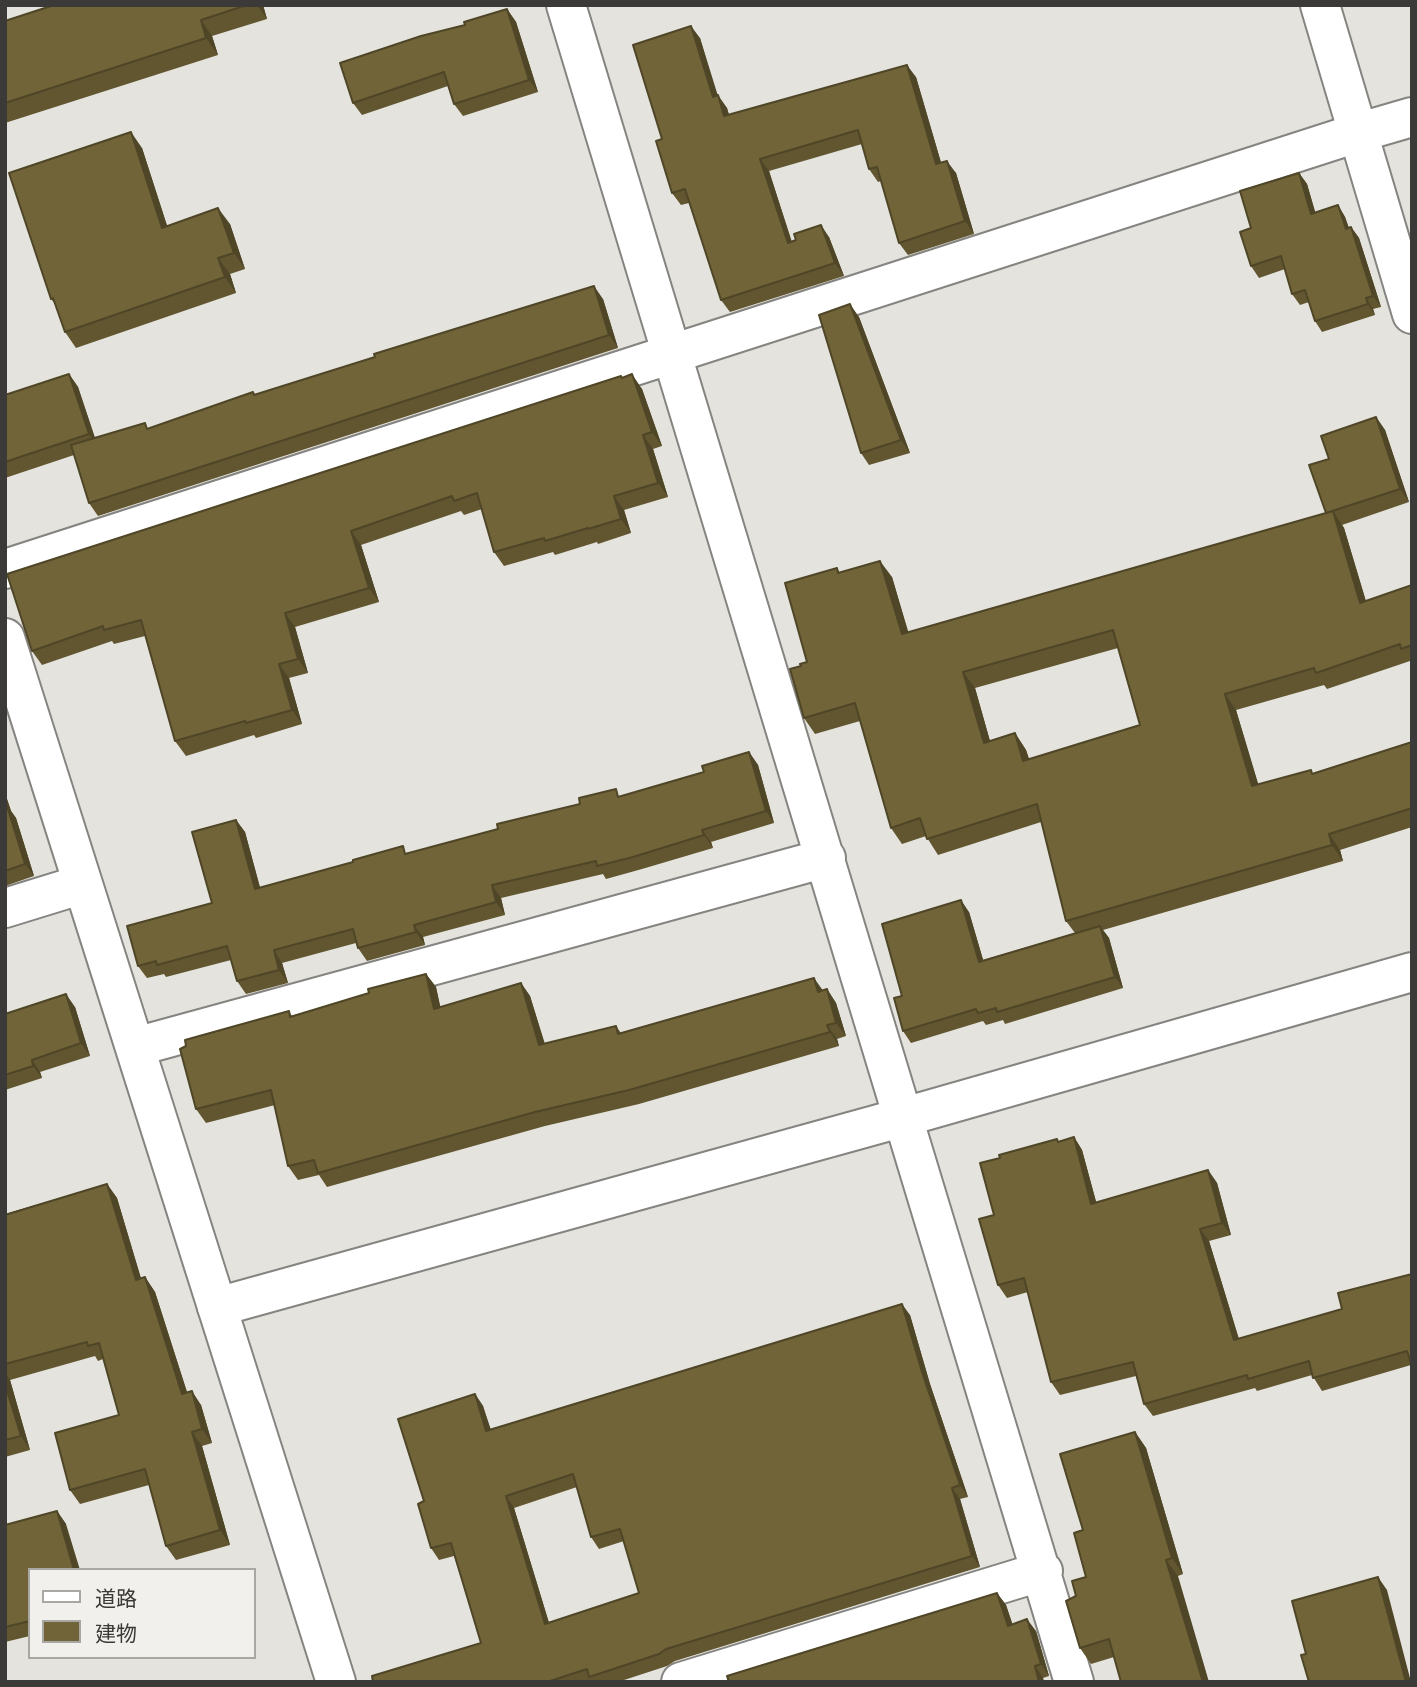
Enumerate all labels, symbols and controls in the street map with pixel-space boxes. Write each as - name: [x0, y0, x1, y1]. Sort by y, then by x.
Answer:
- legend: [28, 1568, 256, 1659]
- text: 道路: [95, 1587, 137, 1612]
- text: 建物: [95, 1622, 137, 1647]

